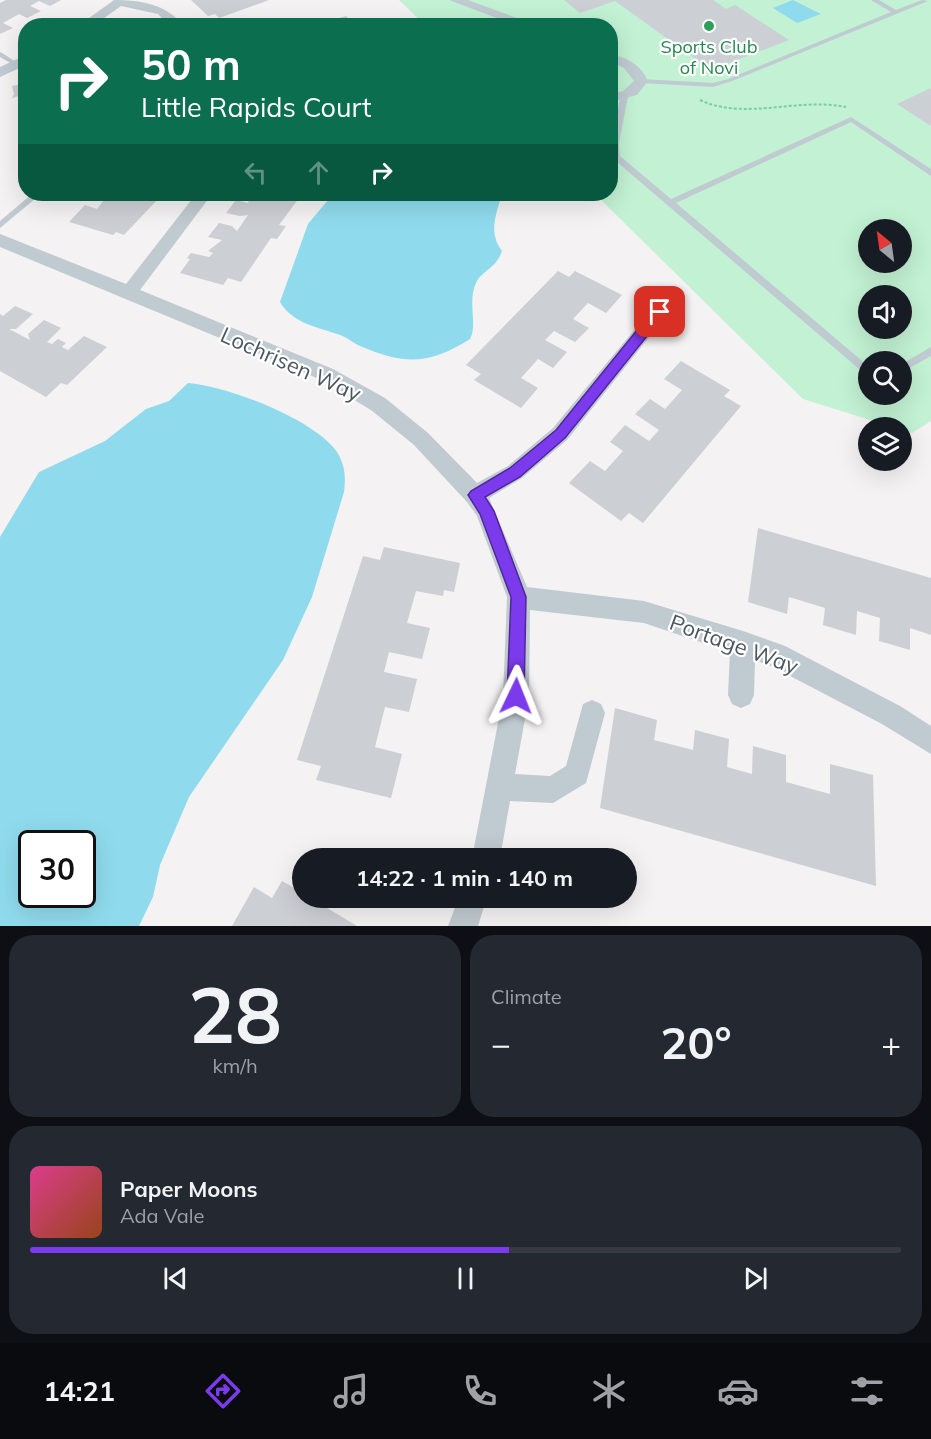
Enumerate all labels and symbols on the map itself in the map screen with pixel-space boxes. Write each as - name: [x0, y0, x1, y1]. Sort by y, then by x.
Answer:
- marker: Sports Club of Novi: [702, 19, 716, 33]
- place label: Sports Club of Novi: [660, 35, 758, 79]
- north arrow: [858, 219, 912, 273]
- pin: [634, 286, 685, 337]
- street label: Lochrisen Way: [216, 321, 366, 408]
- street label: Portage Way: [666, 608, 802, 680]
- position arrow: [484, 664, 548, 728]
- speed limit sign: 30: [18, 830, 96, 908]

